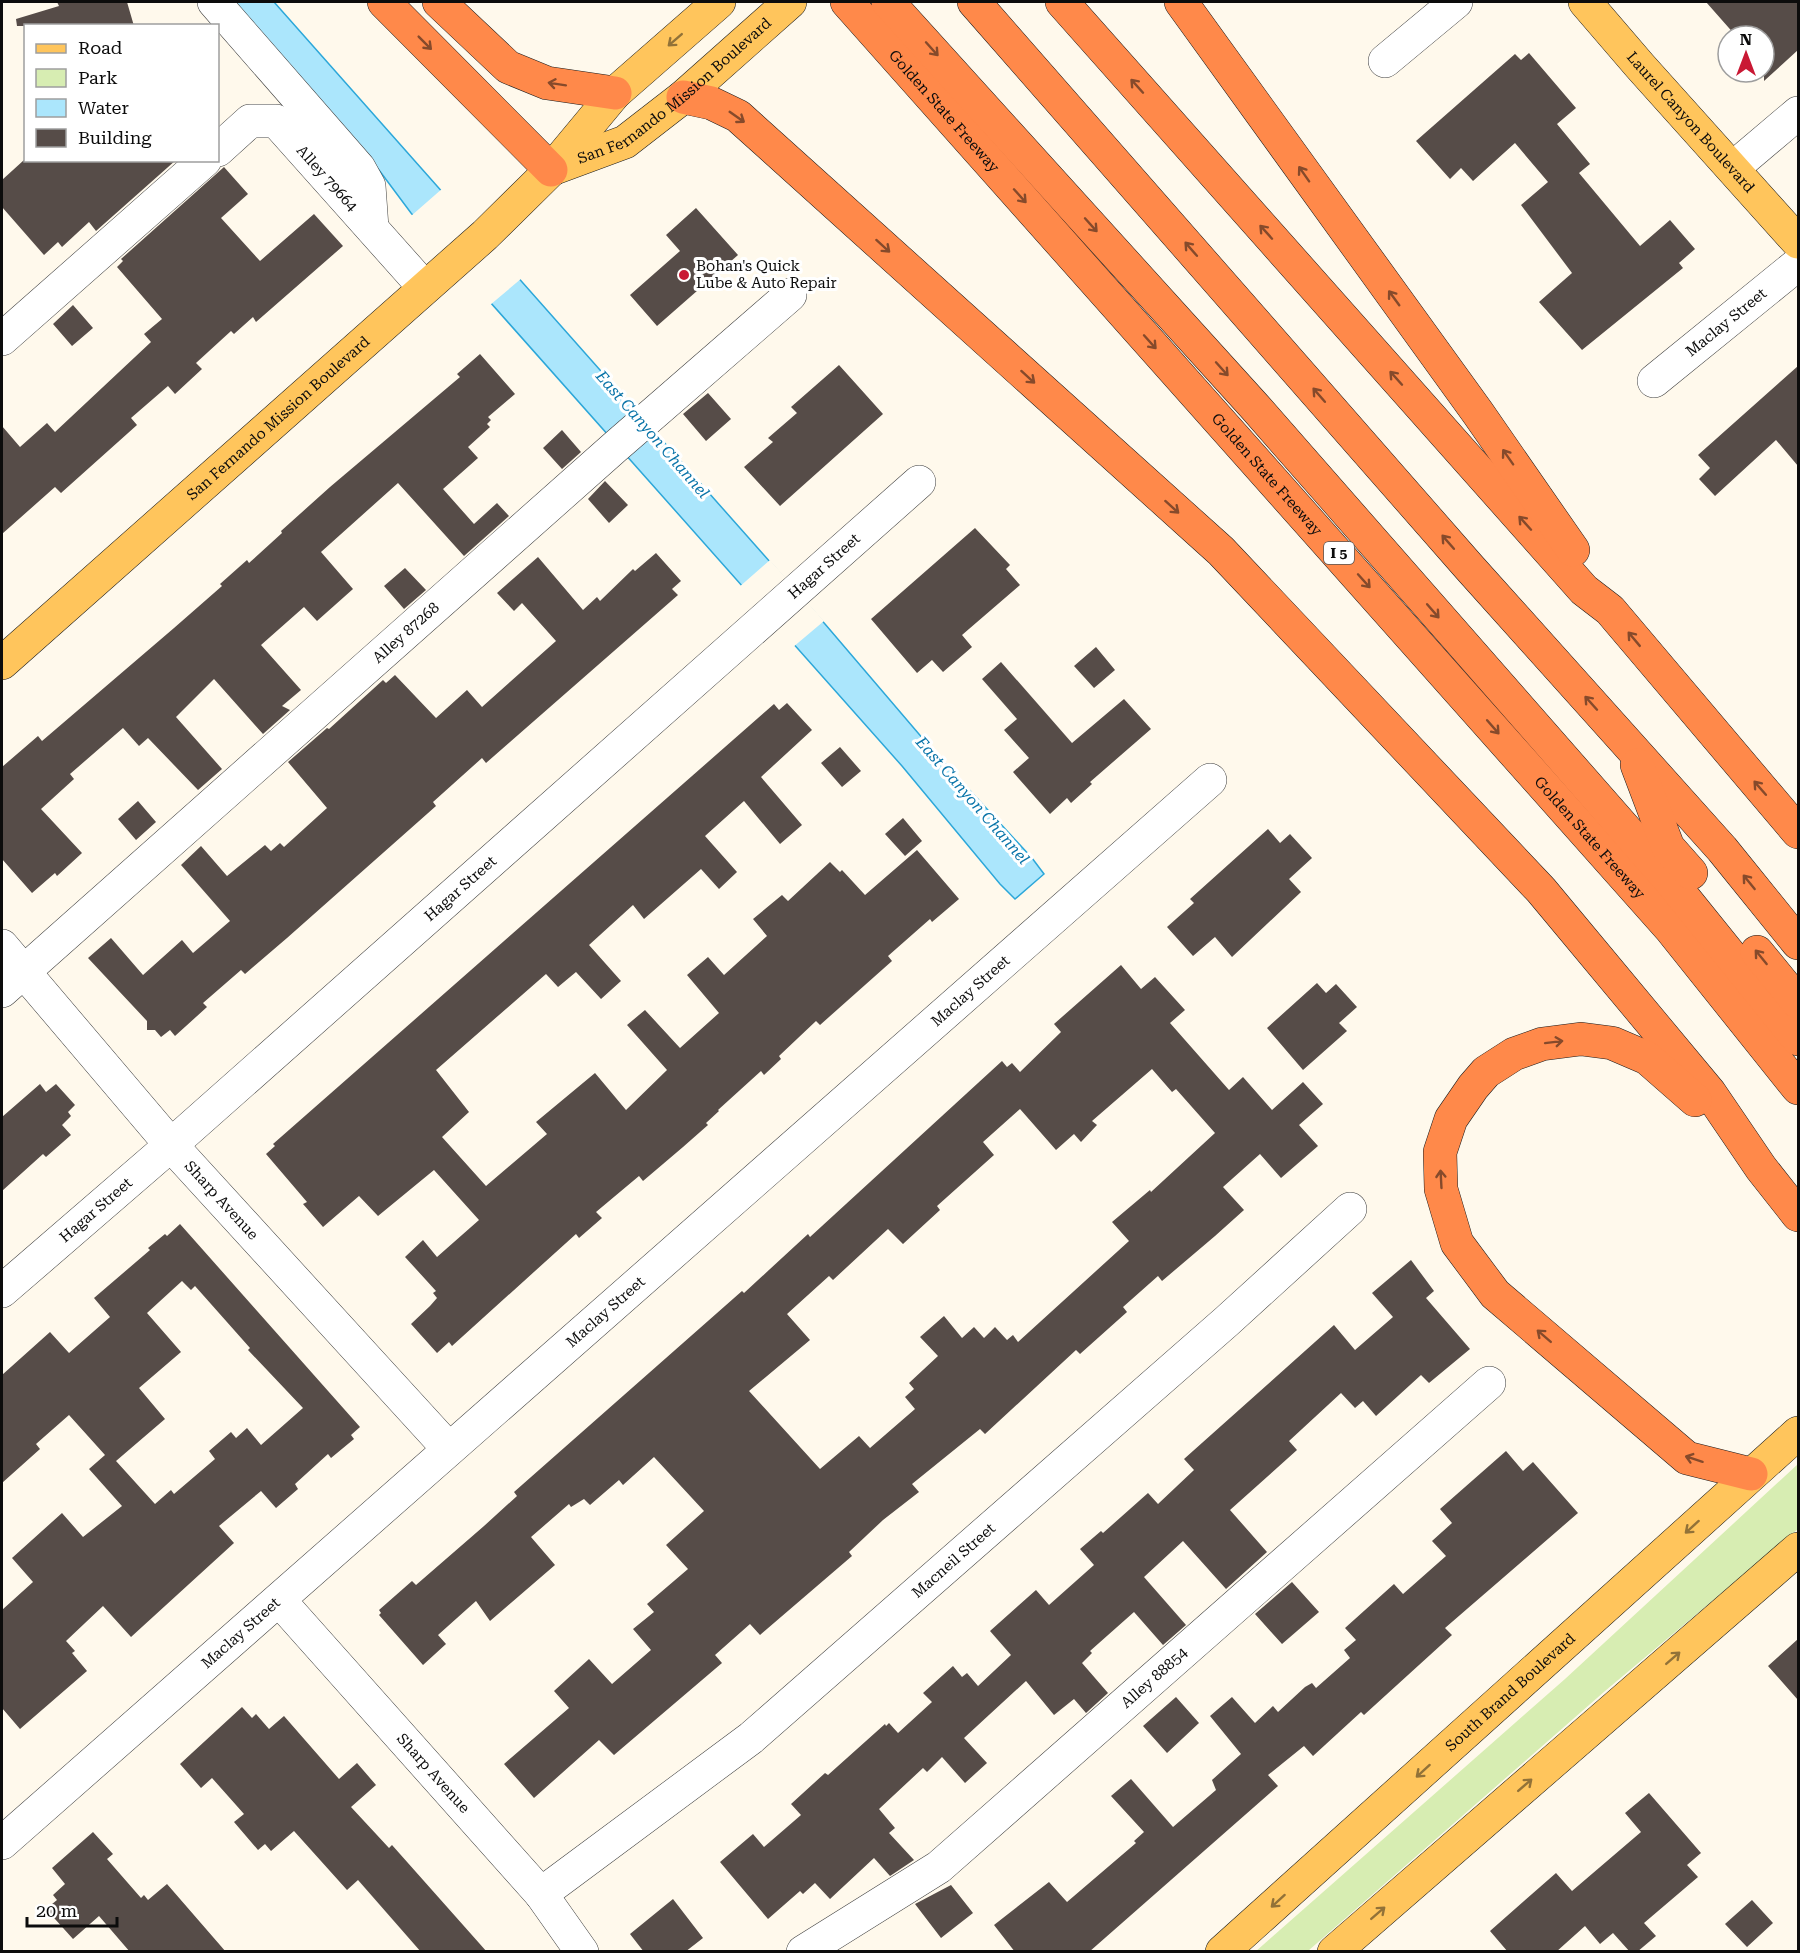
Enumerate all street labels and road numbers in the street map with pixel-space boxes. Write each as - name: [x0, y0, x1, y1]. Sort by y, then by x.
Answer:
- street label: San Fernando Mission Boulevard: [575, 14, 775, 168]
- street label: Golden State Freeway: [885, 46, 1003, 176]
- street label: Laurel Canyon Boulevard: [1623, 48, 1759, 197]
- street label: Alley 79664: [293, 141, 362, 216]
- street label: Maclay Street: [1682, 284, 1770, 360]
- street label: San Fernando Mission Boulevard: [183, 332, 374, 504]
- street label: Golden State Freeway: [1208, 410, 1326, 539]
- street label: Hagar Street: [784, 529, 864, 603]
- road number: I 5: [1324, 542, 1354, 564]
- street label: Alley 87268: [369, 598, 443, 667]
- street label: Golden State Freeway: [1531, 773, 1649, 903]
- street label: Hagar Street: [421, 852, 500, 925]
- street label: Maclay Street: [927, 951, 1014, 1030]
- street label: Sharp Avenue: [181, 1157, 262, 1244]
- street label: Hagar Street: [56, 1173, 136, 1246]
- street label: Maclay Street: [563, 1272, 649, 1351]
- street label: Macneil Street: [908, 1519, 999, 1602]
- street label: Maclay Street: [198, 1593, 284, 1672]
- street label: South Brand Boulevard: [1442, 1629, 1579, 1755]
- street label: Alley 88854: [1117, 1643, 1192, 1712]
- street label: Sharp Avenue: [393, 1730, 474, 1817]

